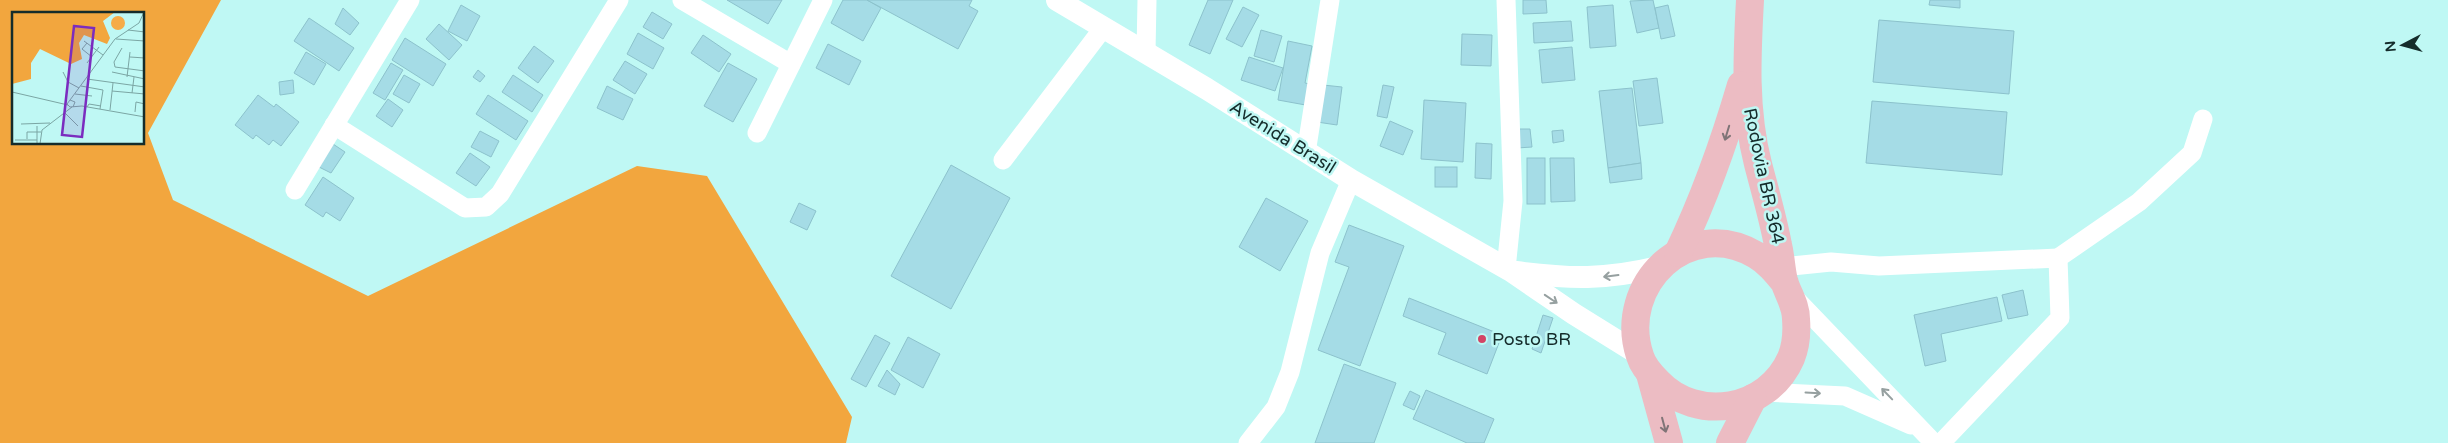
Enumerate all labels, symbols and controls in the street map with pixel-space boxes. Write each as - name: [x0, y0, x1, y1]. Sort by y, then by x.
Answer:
- inset map: [12, 12, 145, 145]
- north arrow: [2378, 20, 2428, 70]
- text: N: [2382, 40, 2400, 53]
- street label: Avenida Brasil: [1226, 96, 1340, 178]
- street label: Rodovia BR 364: [1739, 106, 1789, 246]
- one-way arrow: [1722, 125, 1732, 141]
- one-way arrow: [1603, 271, 1619, 281]
- one-way arrow: [1544, 294, 1558, 304]
- place label: Posto BR: [1492, 328, 1571, 350]
- marker: Posto BR: [1476, 333, 1488, 345]
- one-way arrow: [1881, 387, 1893, 400]
- one-way arrow: [1804, 389, 1820, 398]
- one-way arrow: [1660, 417, 1669, 433]

